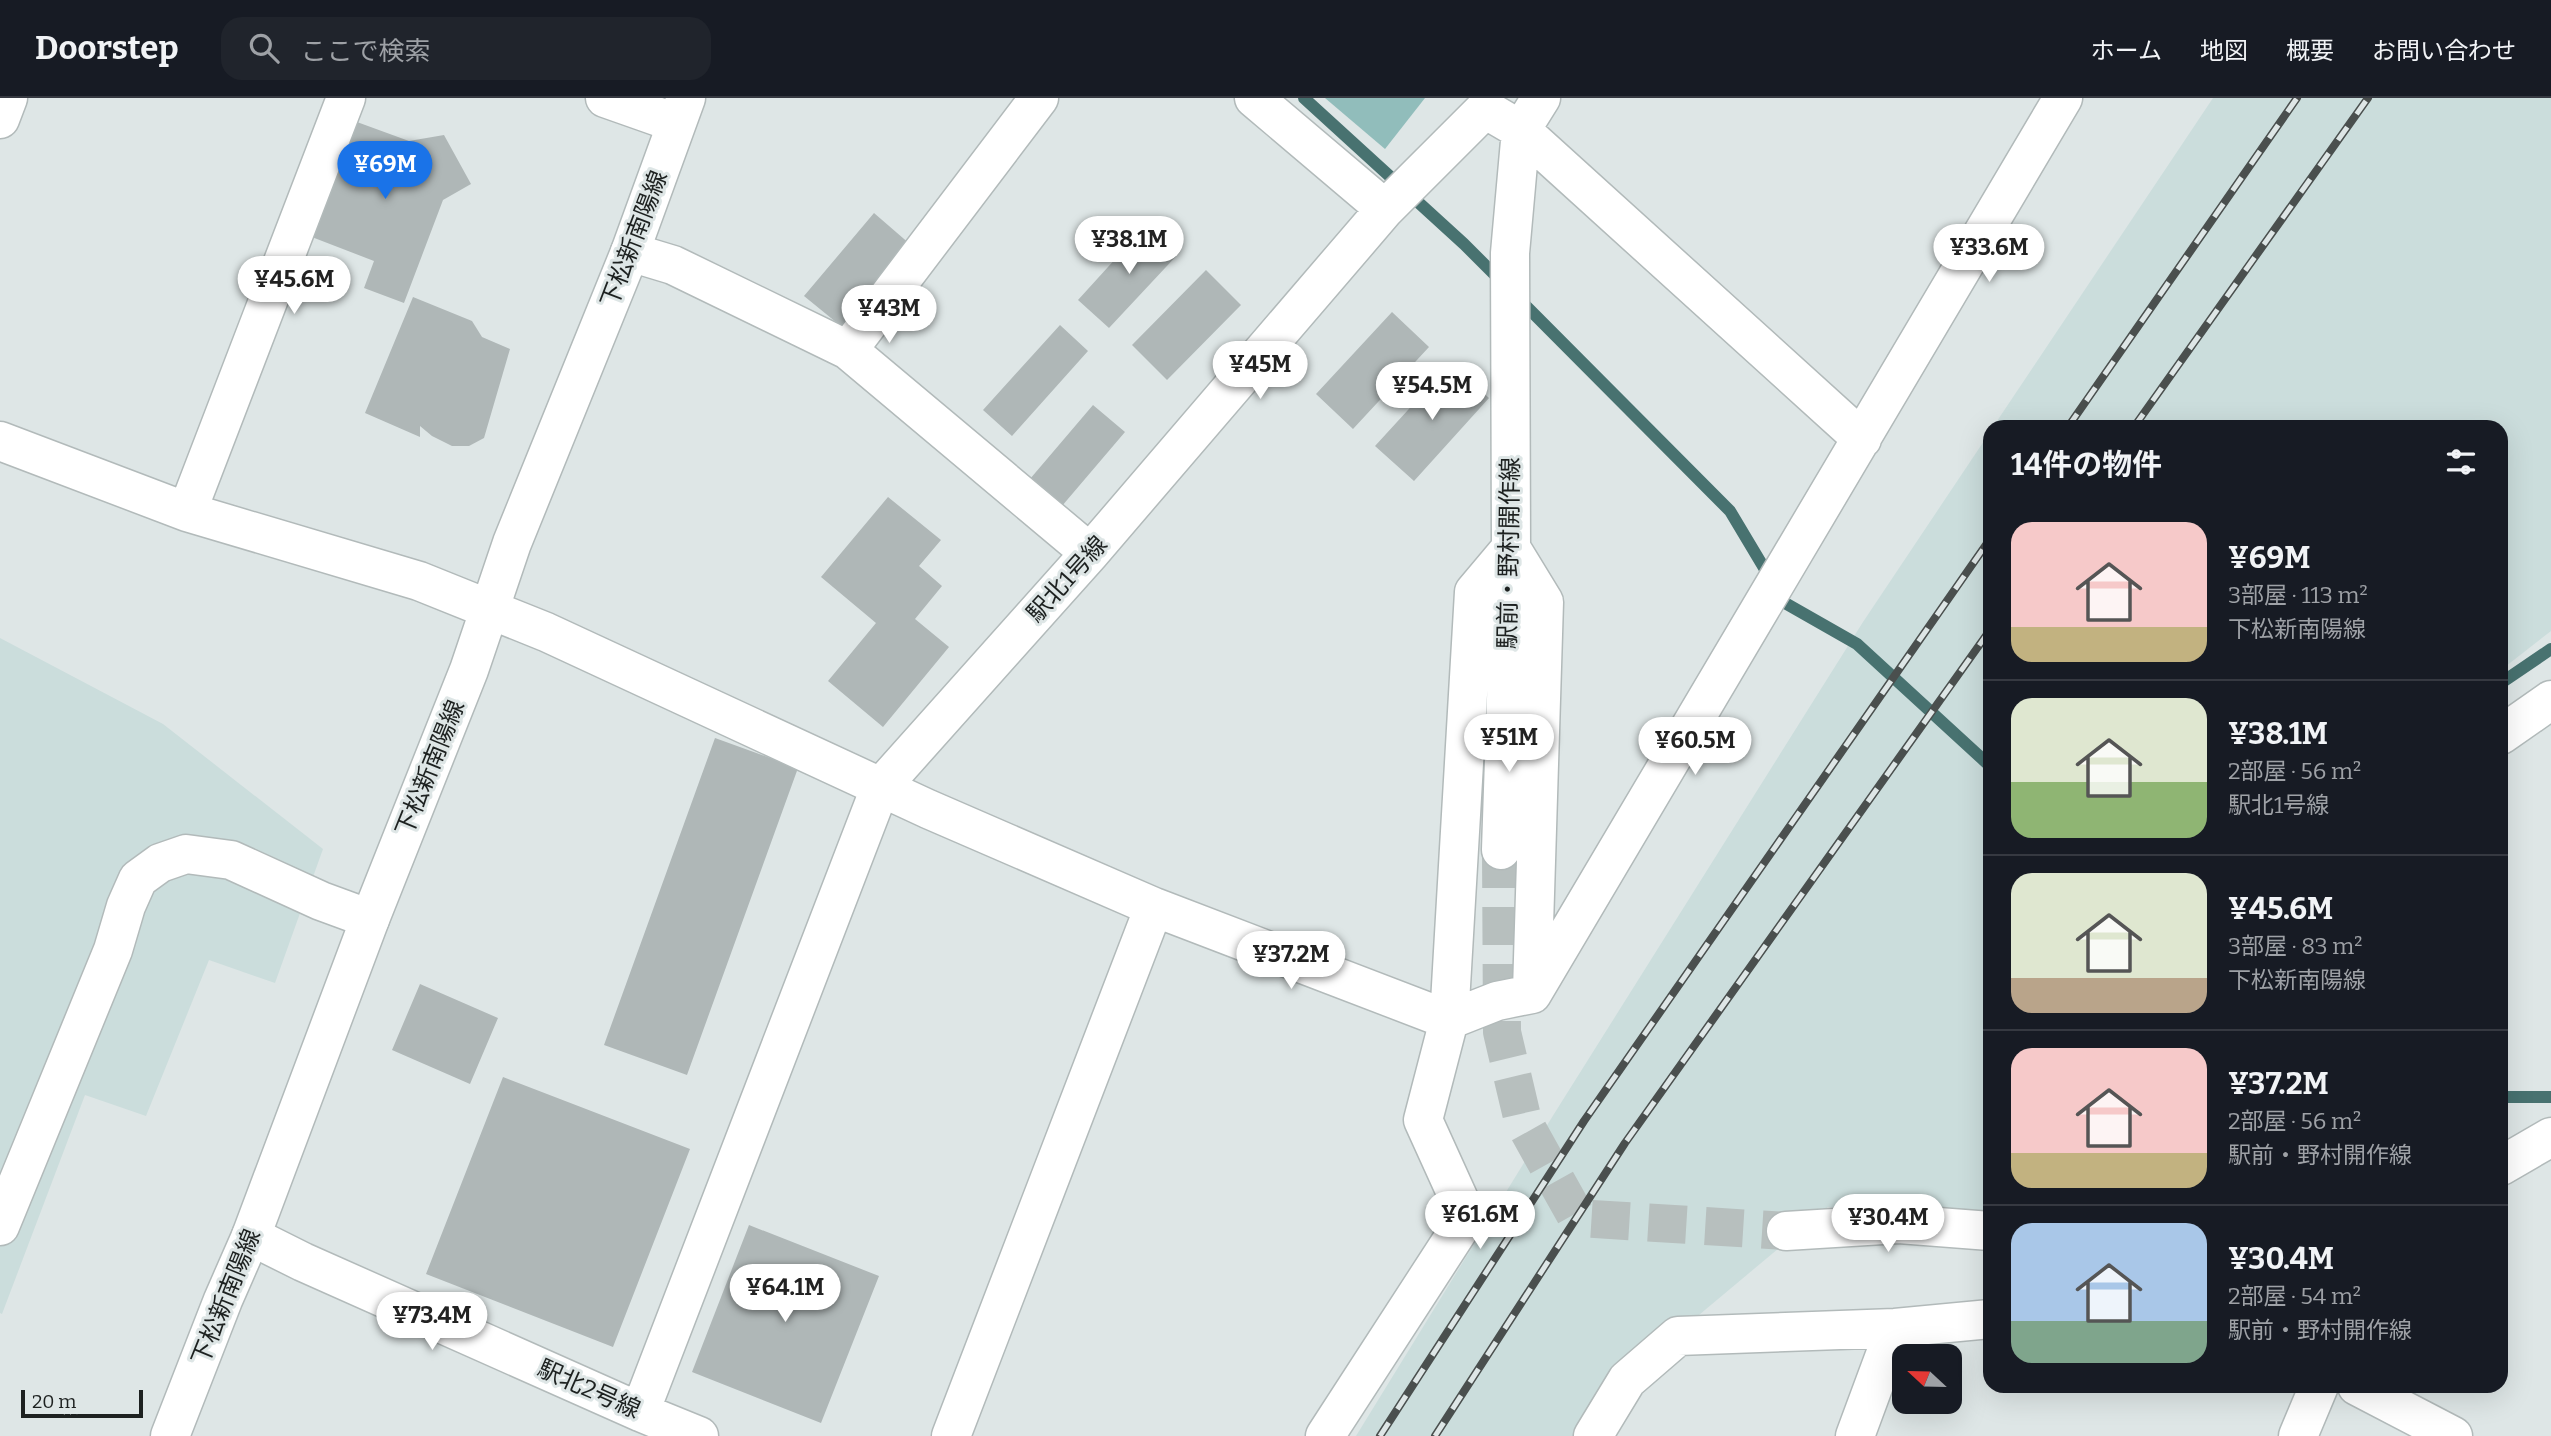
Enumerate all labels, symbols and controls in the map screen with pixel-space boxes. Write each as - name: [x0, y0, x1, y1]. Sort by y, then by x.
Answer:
- search box: [221, 17, 711, 80]
- text: Doorstep: [35, 28, 179, 68]
- icon: search: [245, 29, 283, 67]
- text: ここで検索: [301, 36, 431, 67]
- text: ホーム: [2091, 37, 2162, 65]
- text: 地図: [2200, 37, 2248, 65]
- text: 概要: [2286, 37, 2334, 65]
- text: お問い合わせ: [2372, 37, 2516, 65]
- pin: ¥69M: [344, 141, 426, 201]
- text: ¥69M: [353, 150, 417, 178]
- street label: 下松新南陽線: [595, 167, 673, 311]
- pin: ¥38.1M: [1072, 216, 1186, 276]
- text: ¥38.1M: [1091, 225, 1167, 253]
- pin: ¥33.6M: [1932, 225, 2046, 284]
- text: ¥33.6M: [1949, 233, 2029, 261]
- pin: ¥45.6M: [237, 256, 351, 316]
- text: ¥45.6M: [254, 265, 334, 293]
- pin: ¥43M: [848, 286, 930, 345]
- text: ¥43M: [858, 294, 920, 322]
- pin: ¥45M: [1219, 342, 1301, 401]
- text: ¥45M: [1229, 350, 1291, 378]
- pin: ¥54.5M: [1375, 362, 1489, 422]
- text: ¥54.5M: [1392, 371, 1472, 399]
- icon: filters: [2442, 443, 2480, 481]
- text: 14件の物件: [2011, 447, 2162, 483]
- street label: 駅前・野村開作線: [1493, 457, 1525, 649]
- street label: 駅北1号線: [1021, 530, 1113, 628]
- text: ¥69M: [2228, 540, 2311, 576]
- icon: home: [2067, 550, 2151, 634]
- text: 3部屋 · 113 m²: [2228, 581, 2368, 609]
- text: 下松新南陽線: [2228, 615, 2366, 643]
- street label: 下松新南陽線: [390, 696, 470, 840]
- pin: ¥51M: [1468, 714, 1550, 774]
- text: ¥38.1M: [2228, 716, 2328, 752]
- pin: ¥60.5M: [1638, 718, 1752, 777]
- text: ¥51M: [1480, 723, 1538, 751]
- text: ¥60.5M: [1654, 726, 1736, 754]
- icon: home: [2067, 726, 2151, 810]
- text: 2部屋 · 56 m²: [2228, 757, 2361, 785]
- text: 駅北1号線: [2228, 791, 2329, 819]
- text: ¥45.6M: [2228, 891, 2333, 927]
- icon: home: [2067, 901, 2151, 985]
- pin: ¥37.2M: [1234, 932, 1348, 991]
- text: 3部屋 · 83 m²: [2228, 932, 2362, 960]
- text: ¥37.2M: [1252, 940, 1330, 968]
- text: 下松新南陽線: [2228, 966, 2366, 994]
- text: ¥37.2M: [2228, 1066, 2329, 1102]
- icon: home: [2067, 1076, 2151, 1160]
- text: 2部屋 · 56 m²: [2228, 1107, 2361, 1135]
- text: 駅前・野村開作線: [2228, 1141, 2412, 1169]
- pin: ¥61.6M: [1423, 1192, 1537, 1251]
- pin: ¥30.4M: [1831, 1194, 1945, 1254]
- text: ¥61.6M: [1441, 1200, 1519, 1228]
- text: ¥30.4M: [1847, 1203, 1929, 1231]
- street label: 下松新南陽線: [186, 1225, 266, 1369]
- text: ¥30.4M: [2228, 1241, 2334, 1277]
- icon: home: [2067, 1251, 2151, 1335]
- pin: ¥64.1M: [728, 1264, 842, 1324]
- text: ¥64.1M: [746, 1273, 824, 1301]
- text: 2部屋 · 54 m²: [2228, 1282, 2361, 1310]
- pin: ¥73.4M: [375, 1292, 489, 1352]
- text: ¥73.4M: [392, 1301, 472, 1329]
- text: 駅前・野村開作線: [2228, 1316, 2412, 1344]
- north arrow: [1892, 1344, 1962, 1414]
- map controls: [1892, 1344, 1962, 1414]
- street label: 駅北2号線: [533, 1354, 645, 1424]
- scale bar: [21, 1387, 144, 1419]
- text: 20 m: [32, 1390, 76, 1413]

